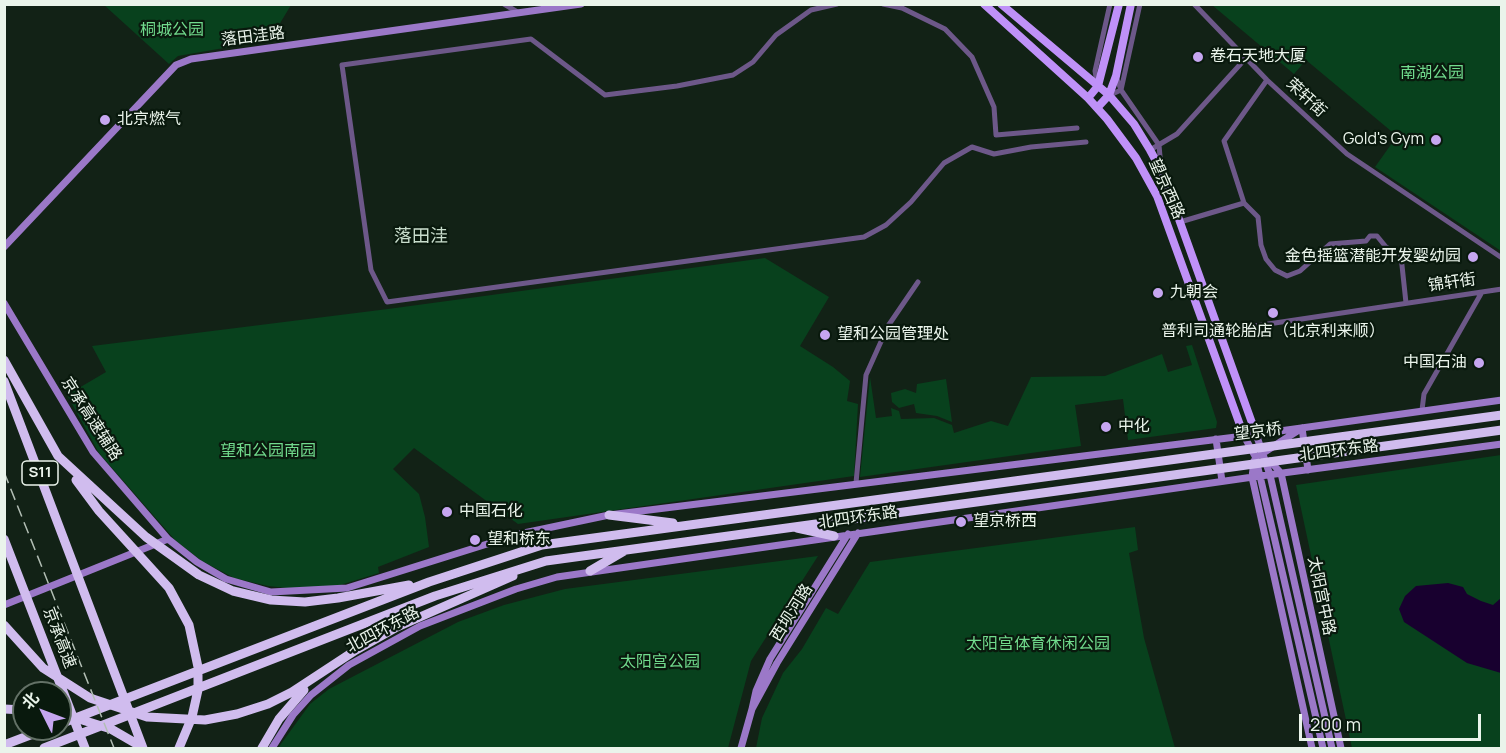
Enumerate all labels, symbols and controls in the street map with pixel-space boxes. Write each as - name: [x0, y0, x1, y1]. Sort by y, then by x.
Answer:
- park label: 桐城公园: [140, 21, 204, 41]
- street label: 落田洼路: [220, 24, 286, 50]
- place label: 卷石天地大厦: [1210, 47, 1306, 67]
- marker: 卷石天地大厦: [1191, 50, 1205, 64]
- park label: 南湖公园: [1400, 64, 1464, 84]
- street label: 荣轩街: [1282, 75, 1330, 121]
- place label: 北京燃气: [117, 110, 181, 130]
- marker: 北京燃气: [98, 113, 112, 127]
- place label: Gold's Gym: [1343, 130, 1424, 150]
- marker: Gold's Gym: [1429, 133, 1443, 147]
- street label: 望京西路: [1144, 156, 1188, 222]
- district label: 落田洼: [394, 226, 448, 248]
- place label: 金色摇篮潜能开发婴幼园: [1285, 247, 1461, 267]
- marker: 金色摇篮潜能开发婴幼园: [1466, 250, 1480, 264]
- street label: 锦轩街: [1427, 270, 1477, 296]
- place label: 九朝会: [1170, 283, 1218, 303]
- marker: 九朝会: [1151, 286, 1165, 300]
- marker: 普利司通轮胎店（北京利来顺）: [1266, 306, 1280, 320]
- place label: 普利司通轮胎店（北京利来顺）: [1161, 322, 1385, 342]
- place label: 望和公园管理处: [837, 325, 949, 345]
- marker: 望和公园管理处: [818, 328, 832, 342]
- place label: 中国石油: [1403, 353, 1467, 373]
- marker: 中国石油: [1472, 356, 1486, 370]
- street label: 京承高速辅路: [57, 374, 125, 464]
- place label: 中化: [1118, 417, 1150, 437]
- marker: 中化: [1099, 420, 1113, 434]
- street label: 望京桥: [1233, 420, 1283, 444]
- street label: 北四环东路: [1298, 437, 1380, 465]
- park label: 望和公园南园: [220, 442, 316, 462]
- road number: S11: [22, 461, 58, 485]
- place label: 中国石化: [459, 502, 523, 522]
- street label: 北四环东路: [817, 503, 899, 533]
- marker: 中国石化: [440, 505, 454, 519]
- place label: 望京桥西: [973, 512, 1037, 532]
- marker: 望京桥西: [954, 515, 968, 529]
- place label: 望和桥东: [487, 530, 551, 550]
- marker: 望和桥东: [468, 533, 482, 547]
- street label: 太阳宫中路: [1303, 555, 1339, 637]
- street label: 西坝河路: [767, 581, 817, 645]
- street label: 北四环东路: [343, 603, 423, 657]
- street label: 京承高速: [39, 605, 79, 671]
- park label: 太阳宫体育休闲公园: [966, 635, 1110, 655]
- park label: 太阳宫公园: [620, 653, 700, 673]
- north arrow: [12, 681, 72, 741]
- text: 北: [17, 687, 44, 714]
- scale bar: [1302, 702, 1484, 740]
- text: 200 m: [1310, 712, 1361, 736]

